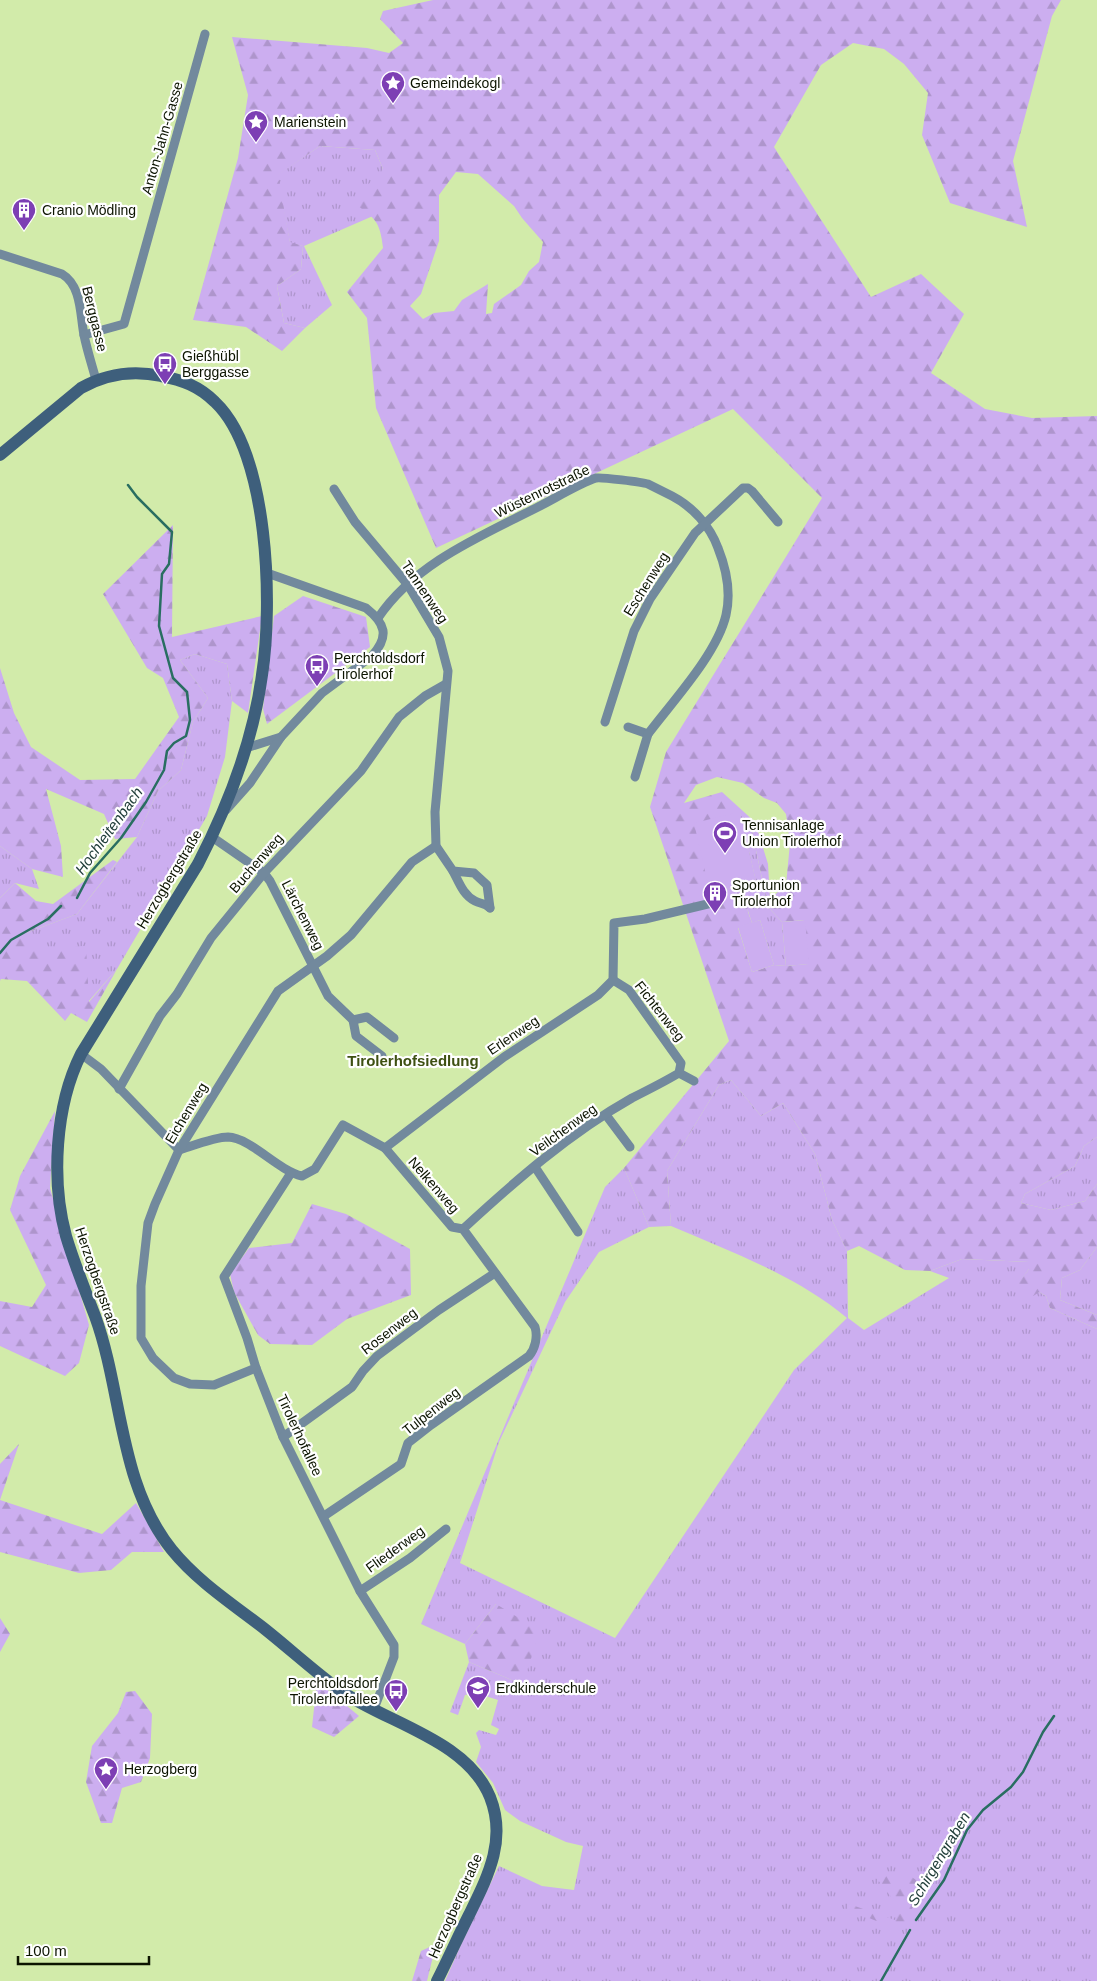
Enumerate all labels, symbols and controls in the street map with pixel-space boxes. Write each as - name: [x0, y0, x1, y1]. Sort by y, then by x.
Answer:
- place icon: Gemeindekogl: [380, 70, 406, 104]
- place label: Gemeindekogl: [410, 75, 500, 91]
- street label: Anton-Jahn-Gasse: [138, 79, 186, 196]
- place icon: Marienstein: [243, 109, 269, 143]
- place label: Marienstein: [274, 114, 346, 130]
- building icon: Cranio Mödling: [11, 197, 37, 231]
- place label: Cranio Mödling: [42, 202, 136, 218]
- street label: Berggasse: [79, 285, 111, 354]
- place label: Gießhübl Berggasse: [182, 348, 249, 380]
- bus stop icon: Gießhübl Berggasse: [152, 351, 178, 385]
- street label: Wüstenrotstraße: [492, 461, 592, 521]
- street label: Eschenweg: [620, 549, 672, 619]
- street label: Tannenweg: [398, 558, 452, 626]
- place label: Perchtoldsdorf Tirolerhof: [334, 650, 424, 682]
- bus stop icon: Perchtoldsdorf Tirolerhof: [304, 653, 330, 687]
- water label: Hochleitenbach: [71, 784, 146, 878]
- place label: Tennisanlage Union Tirolerhof: [742, 817, 841, 849]
- sports icon: Tennisanlage Union Tirolerhof: [712, 820, 738, 854]
- street label: Herzogbergstraße: [133, 826, 205, 931]
- street label: Buchenweg: [226, 830, 286, 896]
- street label: Lärchenweg: [279, 877, 327, 953]
- place label: Sportunion Tirolerhof: [732, 877, 800, 909]
- building icon: Sportunion Tirolerhof: [702, 880, 728, 914]
- street label: Fichtenweg: [632, 978, 688, 1044]
- street label: Erlenweg: [484, 1012, 542, 1058]
- district label: Tirolerhofsiedlung: [347, 1052, 479, 1069]
- street label: Eichenweg: [162, 1080, 210, 1146]
- street label: Veilchenweg: [526, 1100, 600, 1160]
- street label: Nelkenweg: [405, 1154, 463, 1216]
- street label: Herzogbergstraße: [72, 1225, 124, 1337]
- street label: Rosenweg: [358, 1304, 420, 1358]
- street label: Tulpenweg: [399, 1384, 463, 1438]
- street label: Tirolerhofallee: [274, 1392, 326, 1479]
- street label: Fliederweg: [363, 1522, 427, 1576]
- place label: Perchtoldsdorf Tirolerhofallee: [288, 1675, 378, 1707]
- school or university icon: Erdkinderschule: [465, 1675, 491, 1709]
- bus stop icon: Perchtoldsdorf Tirolerhofallee: [383, 1678, 409, 1712]
- place label: Erdkinderschule: [496, 1680, 597, 1696]
- place icon: Herzogberg: [93, 1756, 119, 1790]
- place label: Herzogberg: [124, 1761, 197, 1777]
- water label: Schirgengraben: [904, 1809, 973, 1909]
- street label: Herzogbergstraße: [425, 1851, 485, 1961]
- scale bar: [18, 1934, 149, 1966]
- text: 100 m: [25, 1942, 67, 1959]

